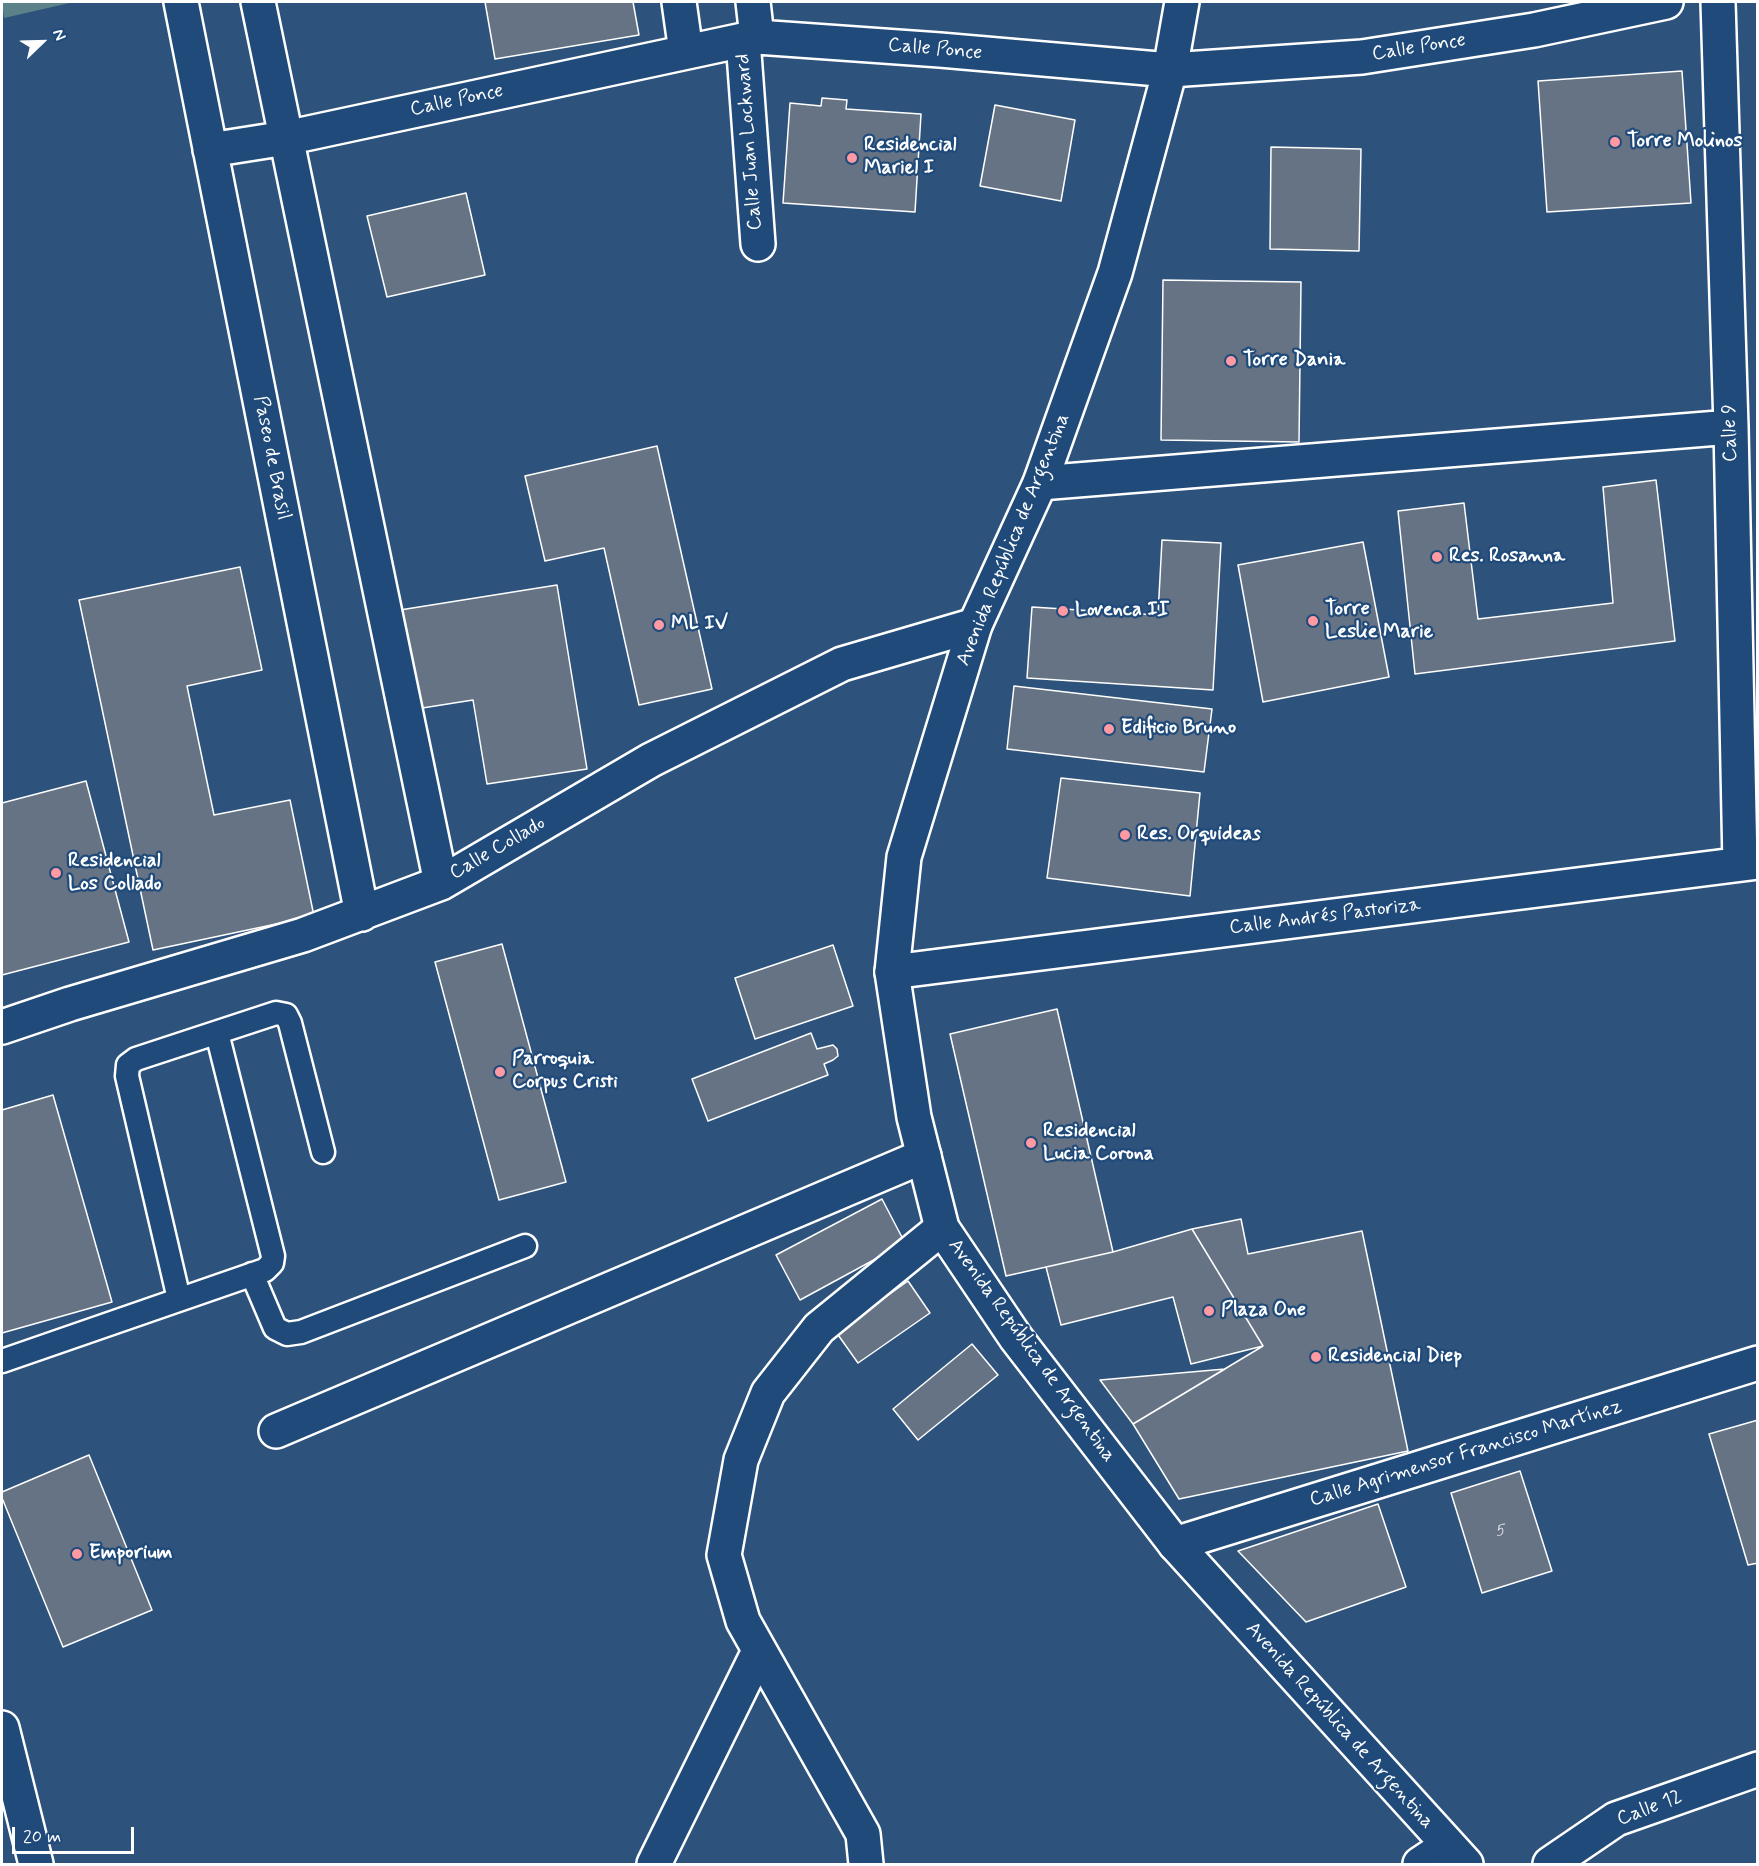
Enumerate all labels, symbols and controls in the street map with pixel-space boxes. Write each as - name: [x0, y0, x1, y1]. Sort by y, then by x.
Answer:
- north arrow: [12, 12, 72, 72]
- text: N: [47, 26, 71, 44]
- street label: Calle Ponce: [1370, 29, 1468, 67]
- street label: Calle Ponce: [887, 34, 983, 66]
- street label: Calle Juan Lockward: [732, 53, 768, 231]
- street label: Calle Ponce: [408, 79, 506, 123]
- place label: Torre Molinos: [1627, 130, 1742, 154]
- place label: Residencial Mariel I: [864, 134, 957, 181]
- marker: Torre Molinos: [1608, 135, 1622, 149]
- marker: Residencial Mariel I: [845, 151, 859, 165]
- place label: Torre Dania: [1243, 349, 1345, 373]
- marker: Torre Dania: [1224, 354, 1238, 368]
- street label: Paseo de Brasil: [247, 394, 295, 522]
- street label: Calle 9: [1718, 404, 1744, 462]
- street label: Avenida República de Argentina: [952, 410, 1076, 670]
- place label: Res. Rosanna: [1449, 545, 1565, 569]
- marker: Res. Rosanna: [1430, 550, 1444, 564]
- place label: Torre Leslie Marie: [1325, 598, 1433, 645]
- place label: Lovenca II: [1075, 599, 1169, 623]
- marker: Lovenca II: [1056, 604, 1070, 618]
- place label: ML IV: [671, 613, 728, 637]
- marker: Torre Leslie Marie: [1306, 614, 1320, 628]
- marker: ML IV: [652, 618, 666, 632]
- place label: Edificio Bruno: [1121, 717, 1236, 741]
- marker: Edificio Bruno: [1102, 722, 1116, 736]
- street label: Calle Collado: [446, 812, 550, 886]
- place label: Res. Orquideas: [1137, 823, 1261, 847]
- marker: Res. Orquideas: [1118, 828, 1132, 842]
- place label: Residencial Los Collado: [68, 850, 161, 897]
- marker: Residencial Los Collado: [49, 866, 63, 880]
- street label: Calle Andrés Pastoriza: [1228, 893, 1422, 941]
- place label: Parroquia Corpus Cristi: [512, 1048, 618, 1095]
- marker: Parroquia Corpus Cristi: [493, 1065, 507, 1079]
- place label: Residencial Lucia Corona: [1043, 1120, 1154, 1167]
- marker: Residencial Lucia Corona: [1024, 1136, 1038, 1150]
- street label: Avenida República de Argentina: [942, 1235, 1120, 1467]
- place label: Plaza One: [1221, 1299, 1306, 1323]
- marker: Plaza One: [1202, 1304, 1216, 1318]
- place label: Residencial Diep: [1328, 1345, 1462, 1369]
- marker: Residencial Diep: [1309, 1350, 1323, 1364]
- street label: Calle Agrimensor Francisco Martínez: [1307, 1395, 1625, 1513]
- house number: 5: [1496, 1522, 1506, 1542]
- place label: Emporium: [89, 1542, 172, 1566]
- marker: Emporium: [70, 1547, 84, 1561]
- street label: Avenida República de Argentina: [1240, 1618, 1438, 1834]
- street label: Calle 12: [1614, 1786, 1686, 1832]
- scale bar: [15, 1815, 136, 1853]
- text: 20 m: [23, 1825, 61, 1849]

